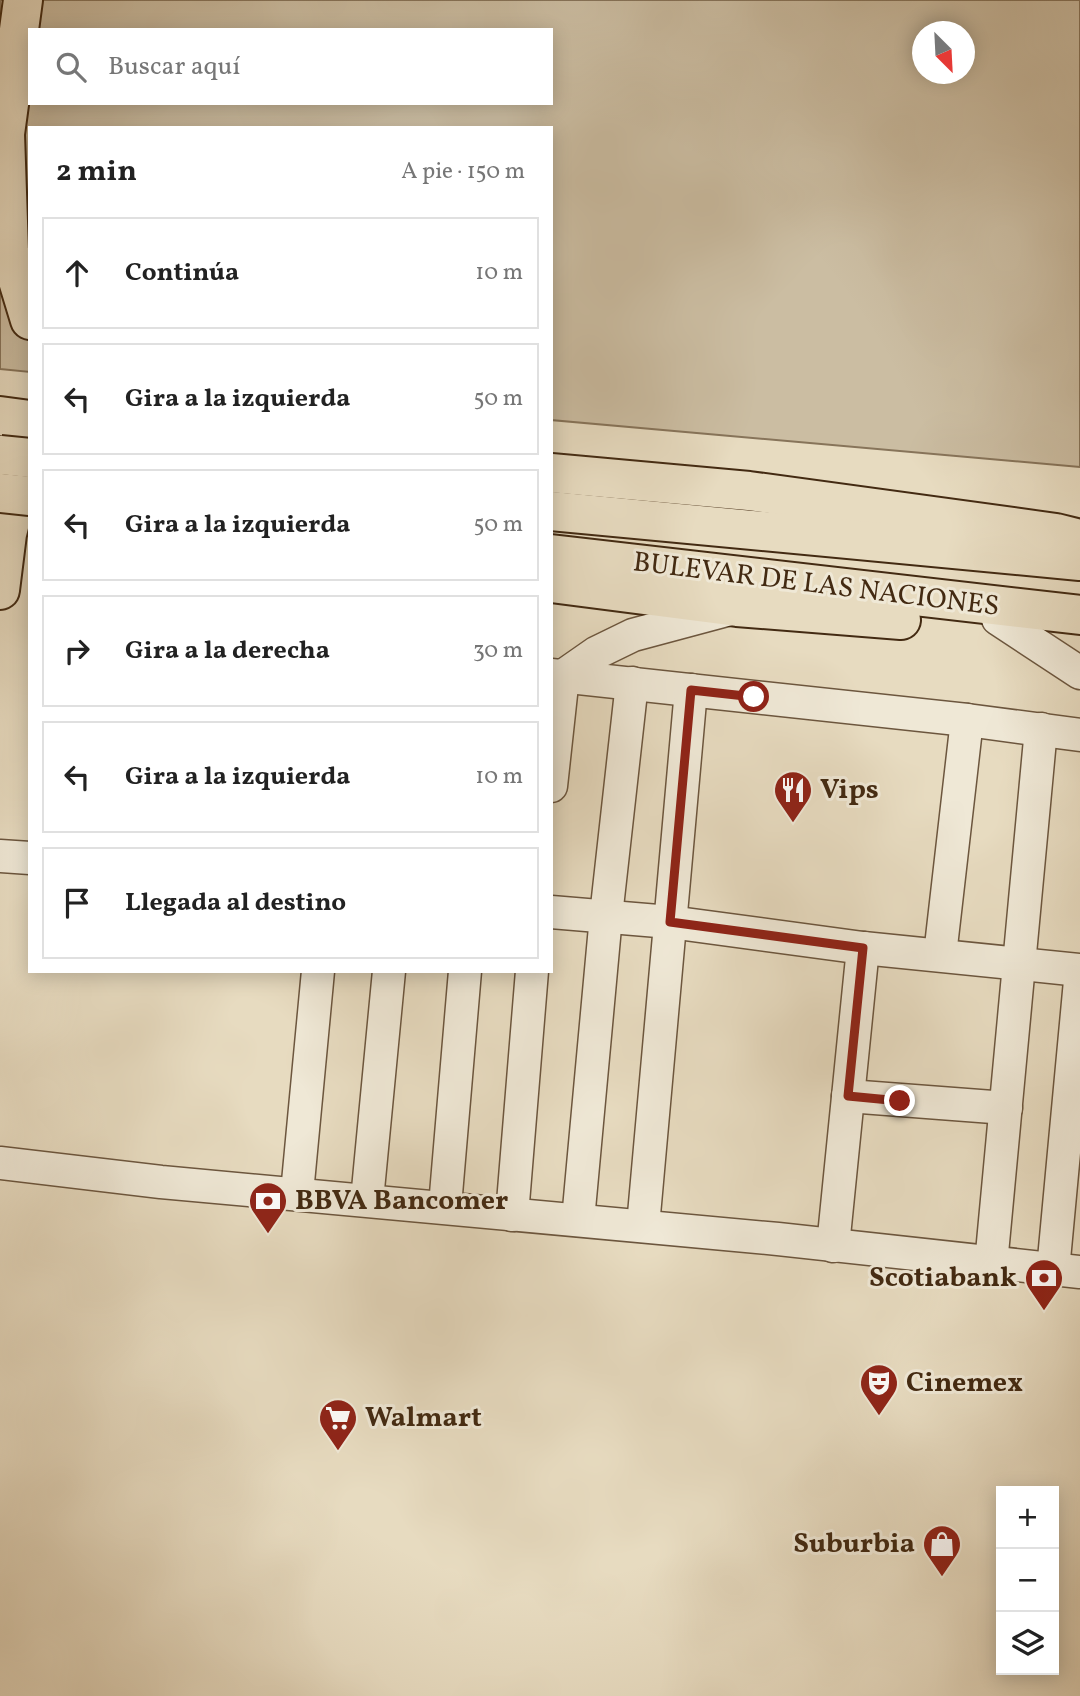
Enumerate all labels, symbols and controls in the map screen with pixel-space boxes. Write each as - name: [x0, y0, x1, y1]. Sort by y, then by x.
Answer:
- north arrow: [912, 21, 975, 84]
- search box: [28, 28, 553, 105]
- icon: search: [52, 48, 90, 86]
- text: Buscar aquí: [108, 49, 240, 85]
- text: 2 min: [56, 151, 137, 193]
- text: A pie · 150 m: [401, 156, 525, 188]
- icon: ahead: [58, 254, 96, 292]
- text: Continúa: [125, 255, 239, 291]
- text: 10 m: [475, 257, 523, 289]
- icon: left: [58, 380, 96, 418]
- text: Gira a la izquierda: [125, 381, 350, 417]
- text: 50 m: [474, 383, 523, 415]
- icon: left: [58, 506, 96, 544]
- text: Gira a la izquierda: [125, 507, 350, 543]
- text: 50 m: [474, 509, 523, 541]
- street label: BULEVAR DE LAS NACIONES: [631, 543, 1001, 627]
- icon: right: [58, 632, 96, 670]
- text: Gira a la derecha: [125, 633, 330, 669]
- text: 30 m: [473, 635, 523, 667]
- route start: [738, 681, 769, 712]
- icon: left: [58, 758, 96, 796]
- text: Gira a la izquierda: [125, 759, 350, 795]
- text: 10 m: [475, 761, 523, 793]
- restaurant icon: Vips: [772, 769, 814, 824]
- place label: Vips: [820, 771, 879, 810]
- icon: arrive: [58, 884, 96, 922]
- text: Llegada al destino: [125, 885, 346, 921]
- route end: [884, 1085, 915, 1116]
- bank icon: BBVA Bancomer: [247, 1180, 289, 1235]
- place label: BBVA Bancomer: [295, 1182, 508, 1221]
- bank icon: Scotiabank: [1023, 1257, 1065, 1312]
- place label: Scotiabank: [869, 1259, 1017, 1298]
- theatre icon: Cinemex: [858, 1362, 900, 1417]
- place label: Cinemex: [906, 1364, 1023, 1403]
- supermarket icon: Walmart: [317, 1397, 359, 1452]
- place label: Walmart: [365, 1399, 482, 1438]
- map controls: [996, 1486, 1059, 1675]
- button: +: [996, 1486, 1059, 1549]
- shop icon: Suburbia: [921, 1523, 963, 1578]
- place label: Suburbia: [793, 1525, 915, 1564]
- button: −: [996, 1549, 1059, 1612]
- button: layers: [996, 1612, 1059, 1675]

